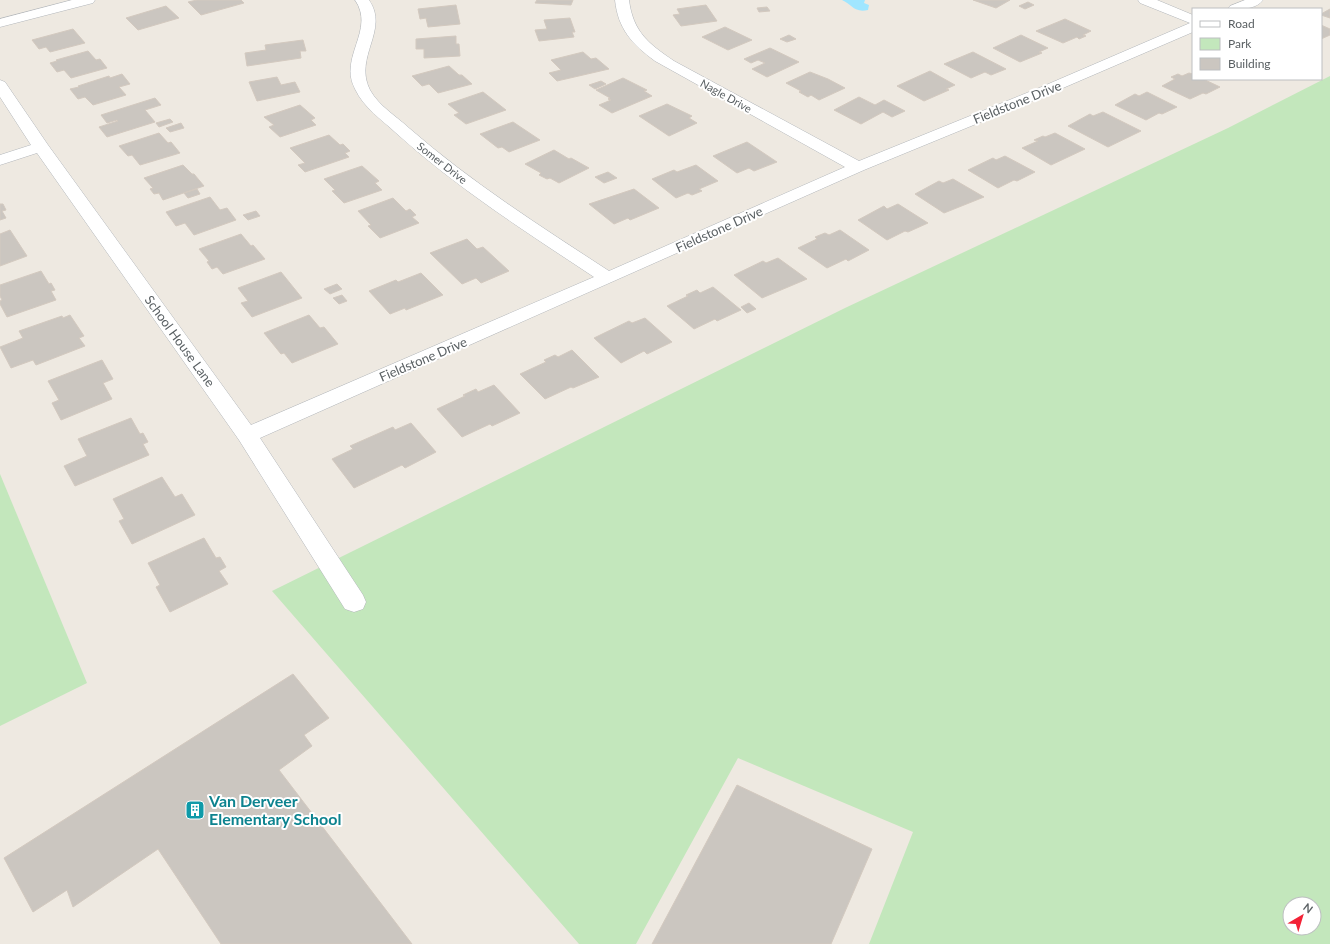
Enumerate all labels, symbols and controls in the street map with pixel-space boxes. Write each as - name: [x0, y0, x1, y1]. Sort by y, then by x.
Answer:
- legend: [1192, 8, 1322, 80]
- text: Road: [1228, 16, 1255, 31]
- text: Park: [1228, 36, 1252, 51]
- text: Building: [1228, 56, 1271, 71]
- street label: Nagle Drive: [698, 76, 754, 115]
- street label: Fieldstone Drive: [971, 77, 1064, 127]
- street label: Somer Drive: [415, 139, 470, 186]
- street label: Fieldstone Drive: [673, 203, 765, 255]
- street label: School House Lane: [141, 292, 219, 390]
- street label: Fieldstone Drive: [377, 333, 469, 385]
- place label: Van Derveer Elementary School: [208, 791, 341, 828]
- building icon: Van Derveer Elementary School: [184, 799, 206, 821]
- north arrow: [1282, 896, 1322, 936]
- text: N: [1301, 900, 1316, 915]

